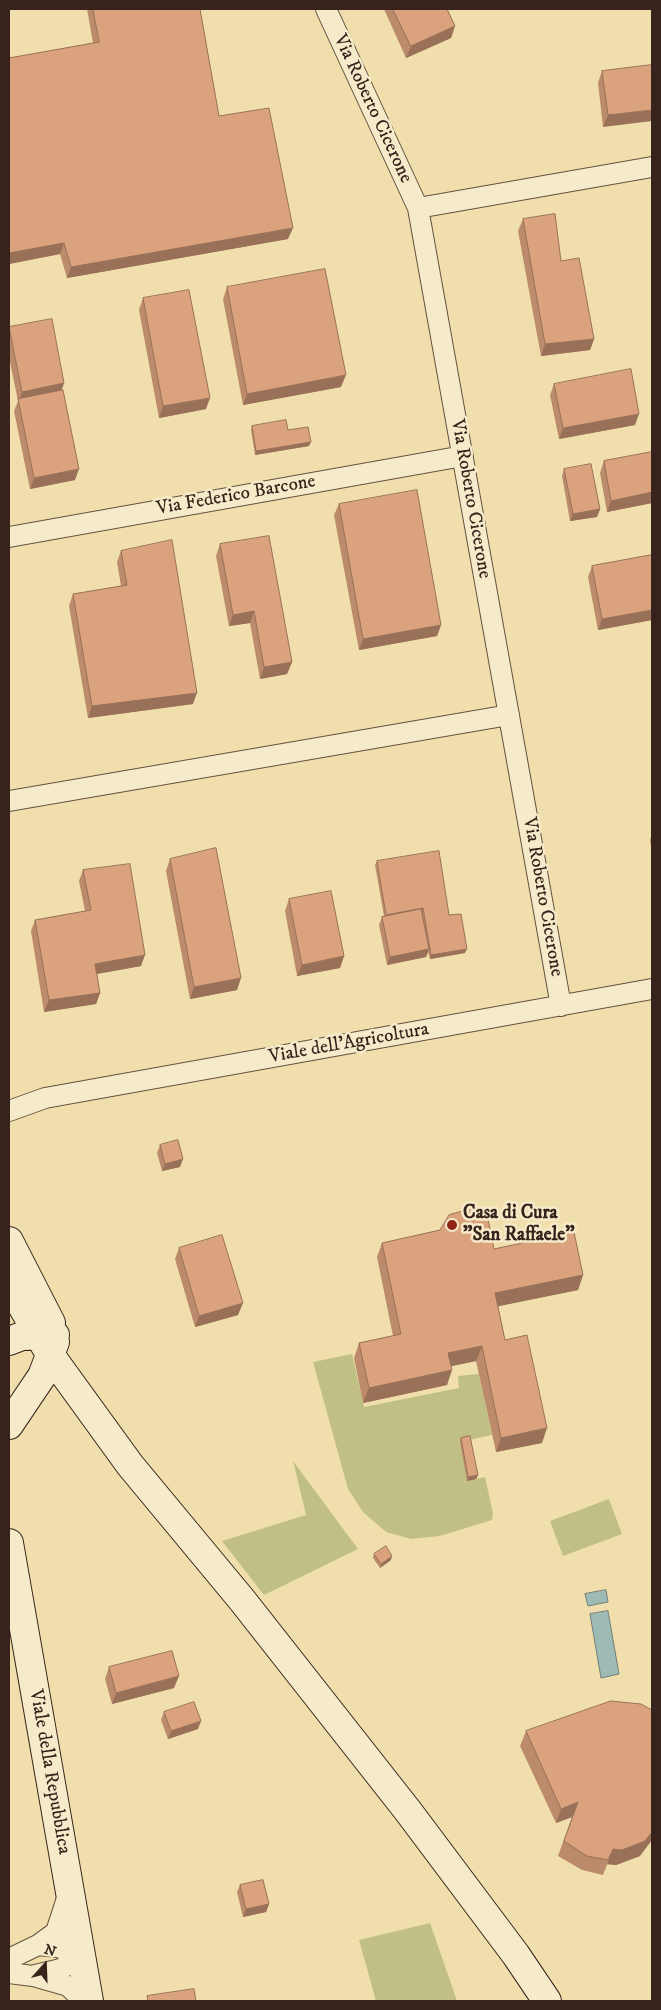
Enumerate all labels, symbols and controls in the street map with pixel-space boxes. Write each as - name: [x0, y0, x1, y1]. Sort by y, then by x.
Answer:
- street label: Via Roberto Cicerone: [328, 31, 416, 187]
- street label: Via Roberto Cicerone: [445, 418, 495, 580]
- street label: Via Federico Barcone: [155, 471, 317, 521]
- street label: Via Roberto Cicerone: [517, 816, 567, 978]
- street label: Viale dell'Agricoltura: [267, 1019, 431, 1069]
- place label: Casa di Cura "San Raffaele": [463, 1203, 575, 1247]
- marker: Casa di Cura "San Raffaele": [445, 1218, 459, 1232]
- street label: Viale della Repubblica: [23, 1688, 75, 1856]
- north arrow: [20, 1940, 70, 1990]
- text: N: [42, 1940, 59, 1961]

